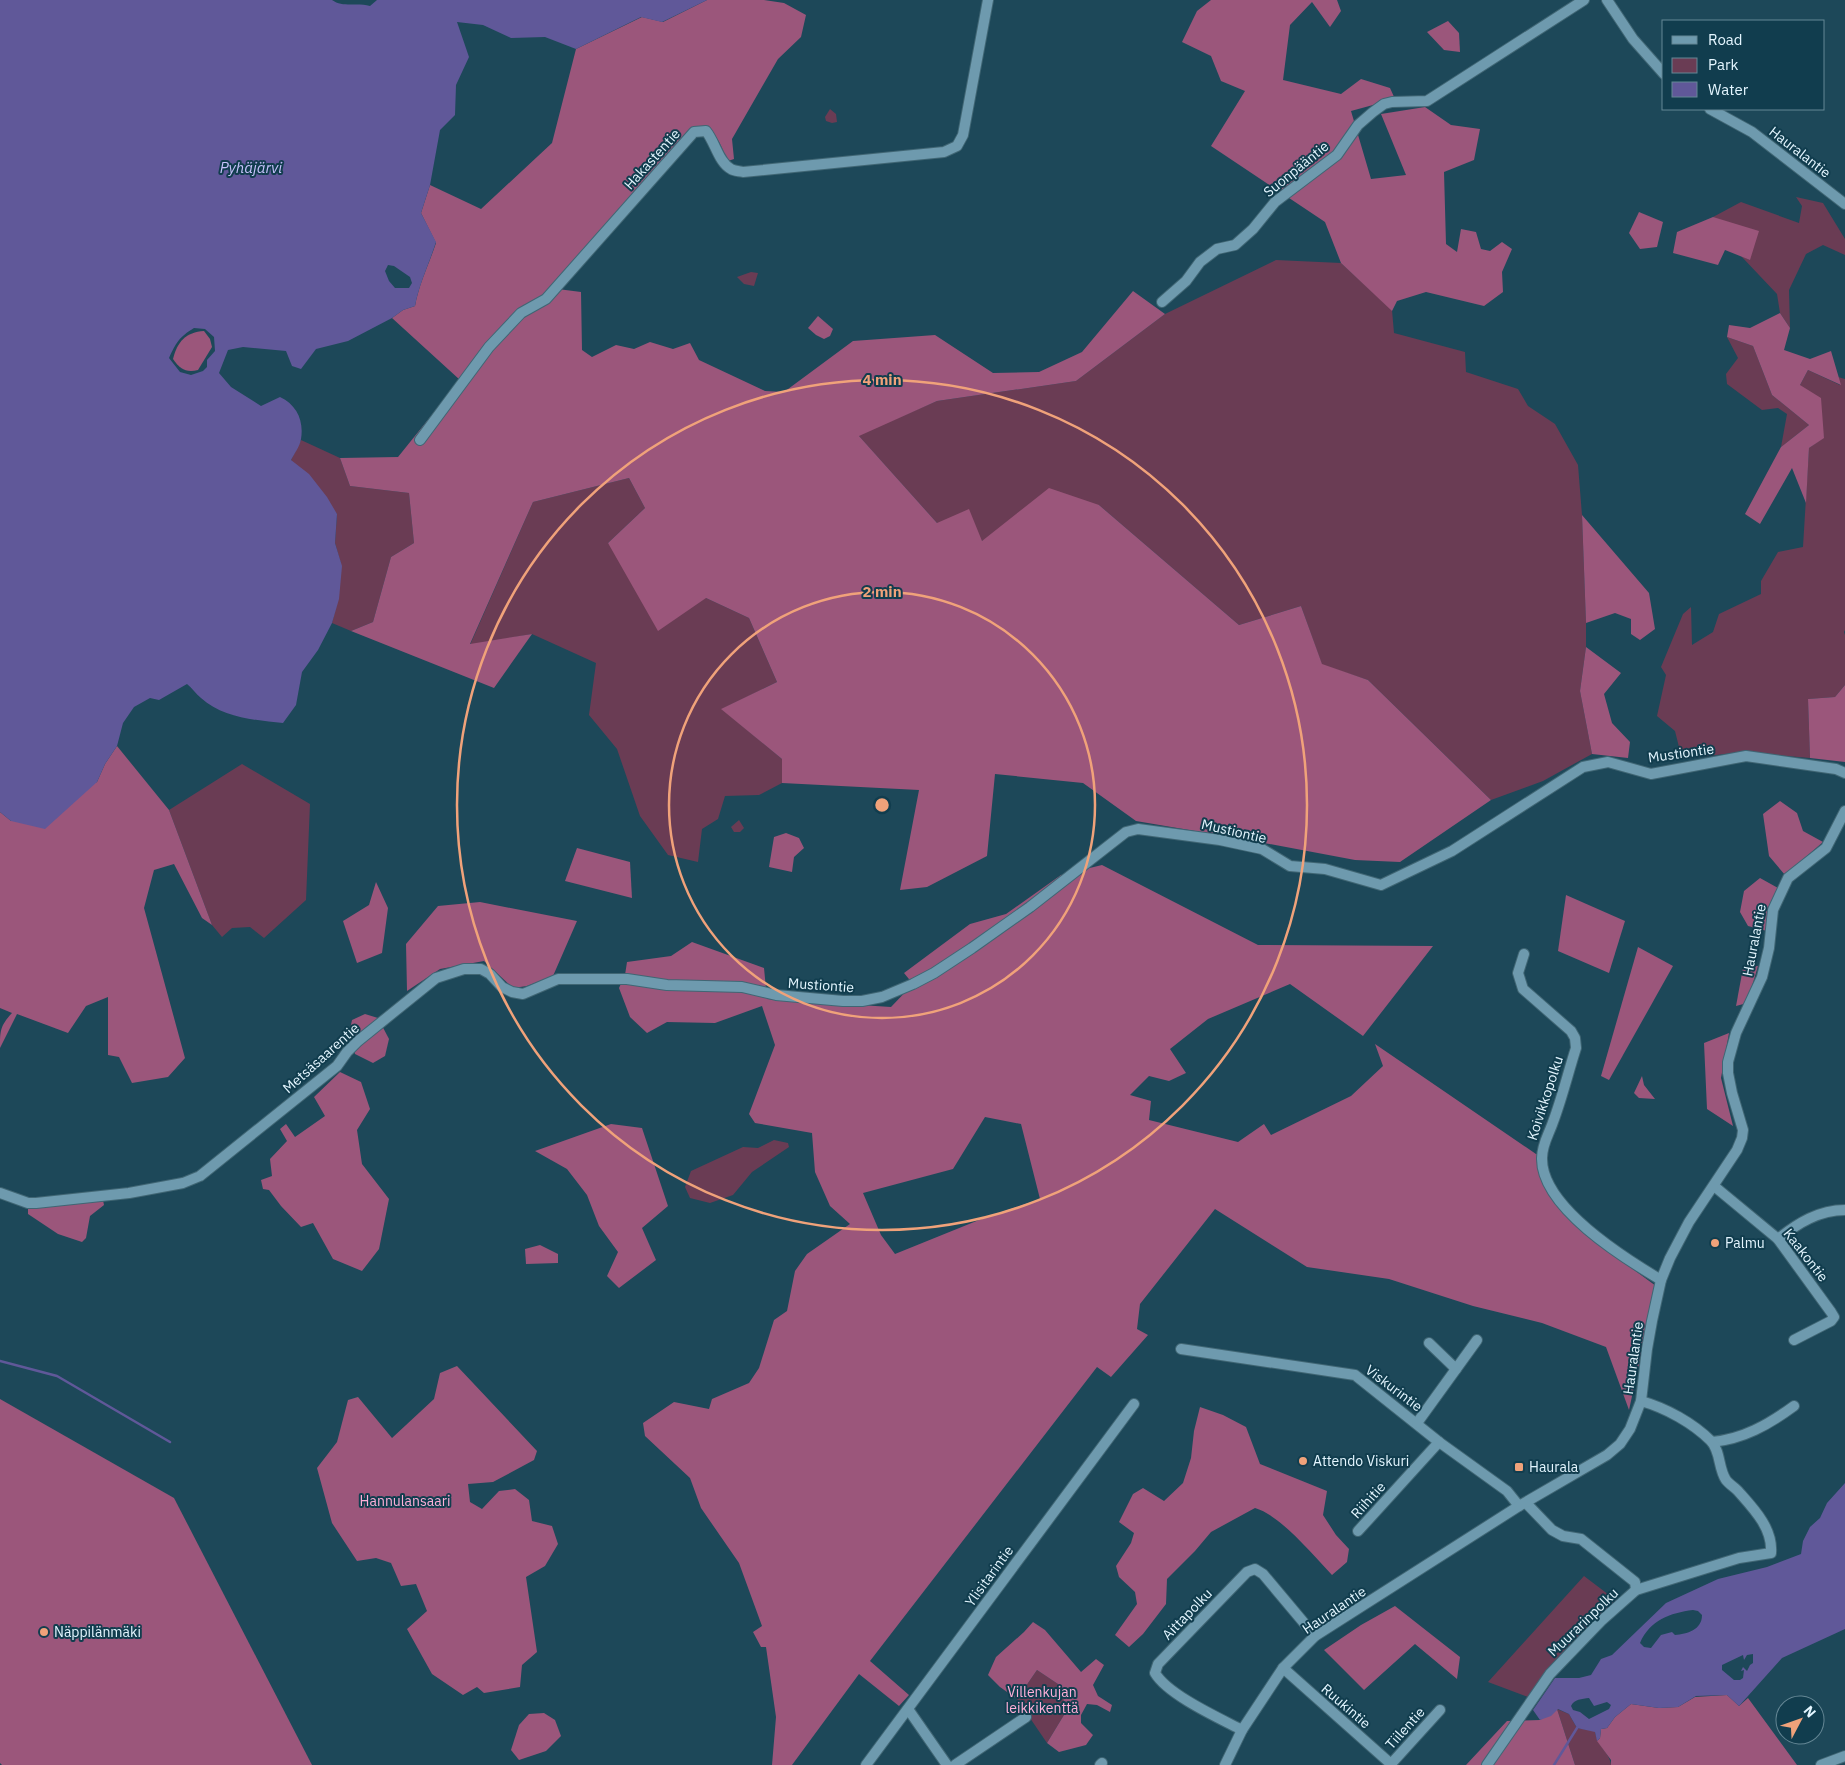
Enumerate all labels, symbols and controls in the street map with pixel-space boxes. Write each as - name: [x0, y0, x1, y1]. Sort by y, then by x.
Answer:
- legend: [1662, 20, 1825, 110]
- text: Road: [1708, 30, 1743, 49]
- text: Park: [1708, 55, 1738, 74]
- text: Water: [1708, 80, 1749, 99]
- street label: Hauralantie: [1766, 122, 1835, 182]
- street label: Hakastentie: [620, 125, 684, 193]
- street label: Suonpääntie: [1260, 137, 1333, 201]
- water label: Pyhäjärvi: [220, 158, 282, 177]
- text: 4 min: [862, 370, 902, 389]
- text: 2 min: [862, 582, 902, 601]
- street label: Mustiontie: [1647, 739, 1715, 767]
- centre of rings: [873, 796, 891, 814]
- street label: Mustiontie: [1200, 815, 1269, 847]
- street label: Hauralantie: [1738, 902, 1770, 978]
- street label: Mustiontie: [787, 974, 855, 996]
- street label: Metsäsaarentie: [279, 1019, 363, 1097]
- street label: Koivikkopolku: [1523, 1054, 1567, 1142]
- street label: Kaakontie: [1780, 1225, 1833, 1285]
- place label: Palmu: [1725, 1234, 1765, 1252]
- marker: Palmu: [1709, 1237, 1721, 1249]
- street label: Hauralantie: [1619, 1320, 1647, 1396]
- street label: Viskurintie: [1362, 1361, 1426, 1415]
- place label: Attendo Viskuri: [1313, 1452, 1409, 1470]
- marker: Attendo Viskuri: [1297, 1455, 1309, 1467]
- place label: Haurala: [1529, 1458, 1579, 1476]
- marker: Haurala: [1513, 1461, 1525, 1473]
- street label: Riihitie: [1347, 1478, 1389, 1522]
- park label: Hannulansaari: [360, 1492, 450, 1510]
- street label: Ylisitarintie: [961, 1542, 1017, 1610]
- street label: Hauralantie: [1299, 1582, 1370, 1638]
- street label: Muurarinpolku: [1544, 1584, 1622, 1660]
- street label: Aittapolku: [1158, 1585, 1216, 1643]
- place label: Näppilänmäki: [54, 1623, 141, 1641]
- marker: Näppilänmäki: [38, 1626, 50, 1638]
- street label: Ruukintie: [1318, 1680, 1375, 1733]
- park label: Villenkujan leikkikenttä: [1005, 1683, 1079, 1717]
- north arrow: [1775, 1695, 1825, 1745]
- text: N: [1800, 1702, 1820, 1721]
- street label: Tiilentie: [1381, 1703, 1429, 1753]

